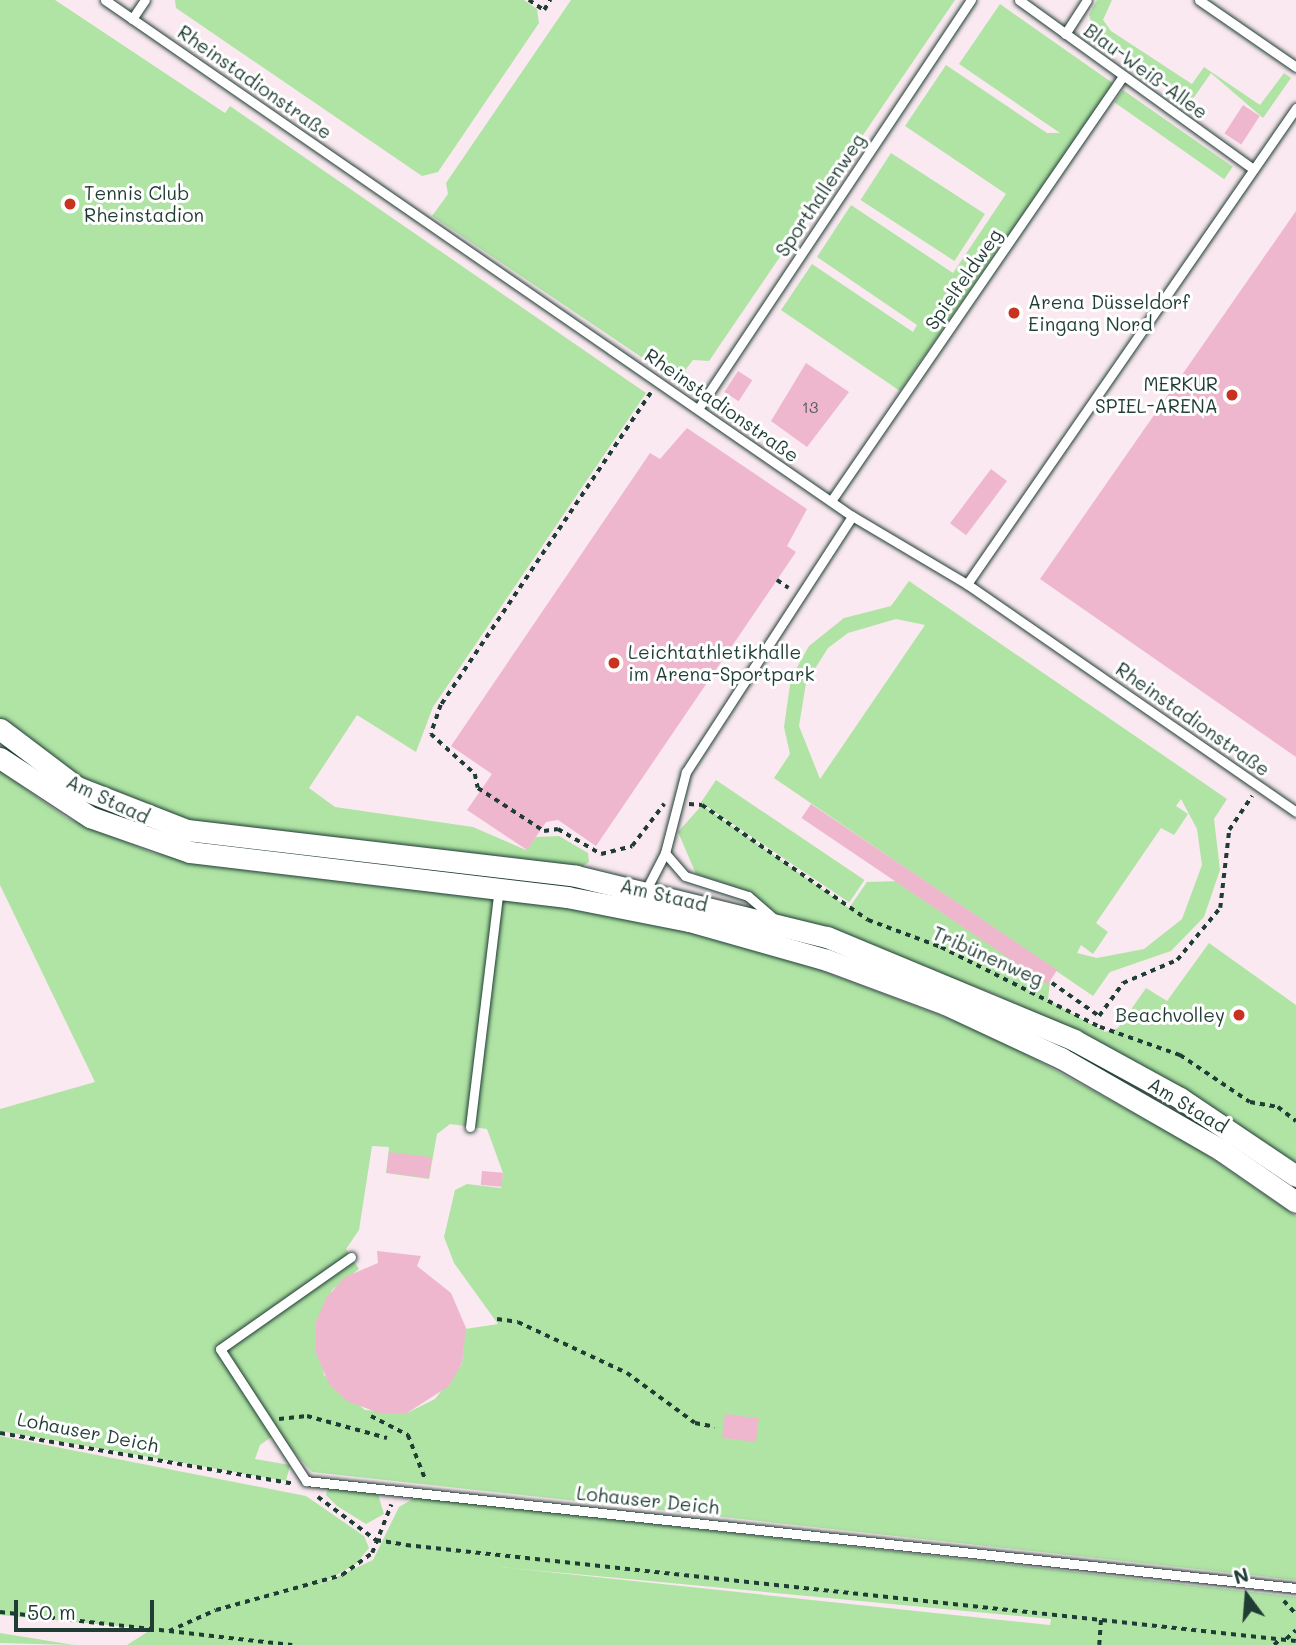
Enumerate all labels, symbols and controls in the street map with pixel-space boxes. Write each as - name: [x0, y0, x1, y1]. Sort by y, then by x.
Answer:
- street label: Blau-Weiß-Allee: [1080, 18, 1212, 124]
- street label: Rheinstadionstraße: [174, 20, 336, 144]
- street label: Sporthallenweg: [770, 129, 870, 261]
- place label: Tennis Club Rheinstadion: [84, 182, 204, 226]
- marker: Tennis Club Rheinstadion: [62, 196, 78, 212]
- street label: Spielfeldweg: [920, 224, 1006, 334]
- place label: Arena Düsseldorf Eingang Nord: [1028, 291, 1190, 335]
- marker: Arena Düsseldorf Eingang Nord: [1006, 305, 1022, 321]
- street label: Rheinstadionstraße: [641, 343, 803, 467]
- place label: MERKUR SPIEL-ARENA: [1095, 373, 1218, 417]
- marker: MERKUR SPIEL-ARENA: [1224, 387, 1240, 403]
- house number: 13: [802, 397, 818, 417]
- place label: Leichtathletikhalle im Arena-Sportpark: [628, 641, 815, 685]
- marker: Leichtathletikhalle im Arena-Sportpark: [606, 655, 622, 671]
- street label: Rheinstadionstraße: [1112, 657, 1274, 781]
- street label: Am Staad: [63, 770, 153, 828]
- street label: Am Staad: [618, 874, 710, 916]
- street label: Tribünenweg: [929, 921, 1047, 991]
- place label: Beachvolley: [1115, 1004, 1225, 1026]
- marker: Beachvolley: [1231, 1007, 1247, 1023]
- street label: Am Staad: [1144, 1072, 1232, 1138]
- street label: Lohauser Deich: [15, 1407, 161, 1457]
- street label: Lohauser Deich: [576, 1481, 720, 1519]
- north arrow: [1212, 1561, 1282, 1631]
- text: N: [1231, 1561, 1251, 1589]
- scale bar: [18, 1586, 158, 1630]
- text: 50 m: [27, 1598, 76, 1625]

